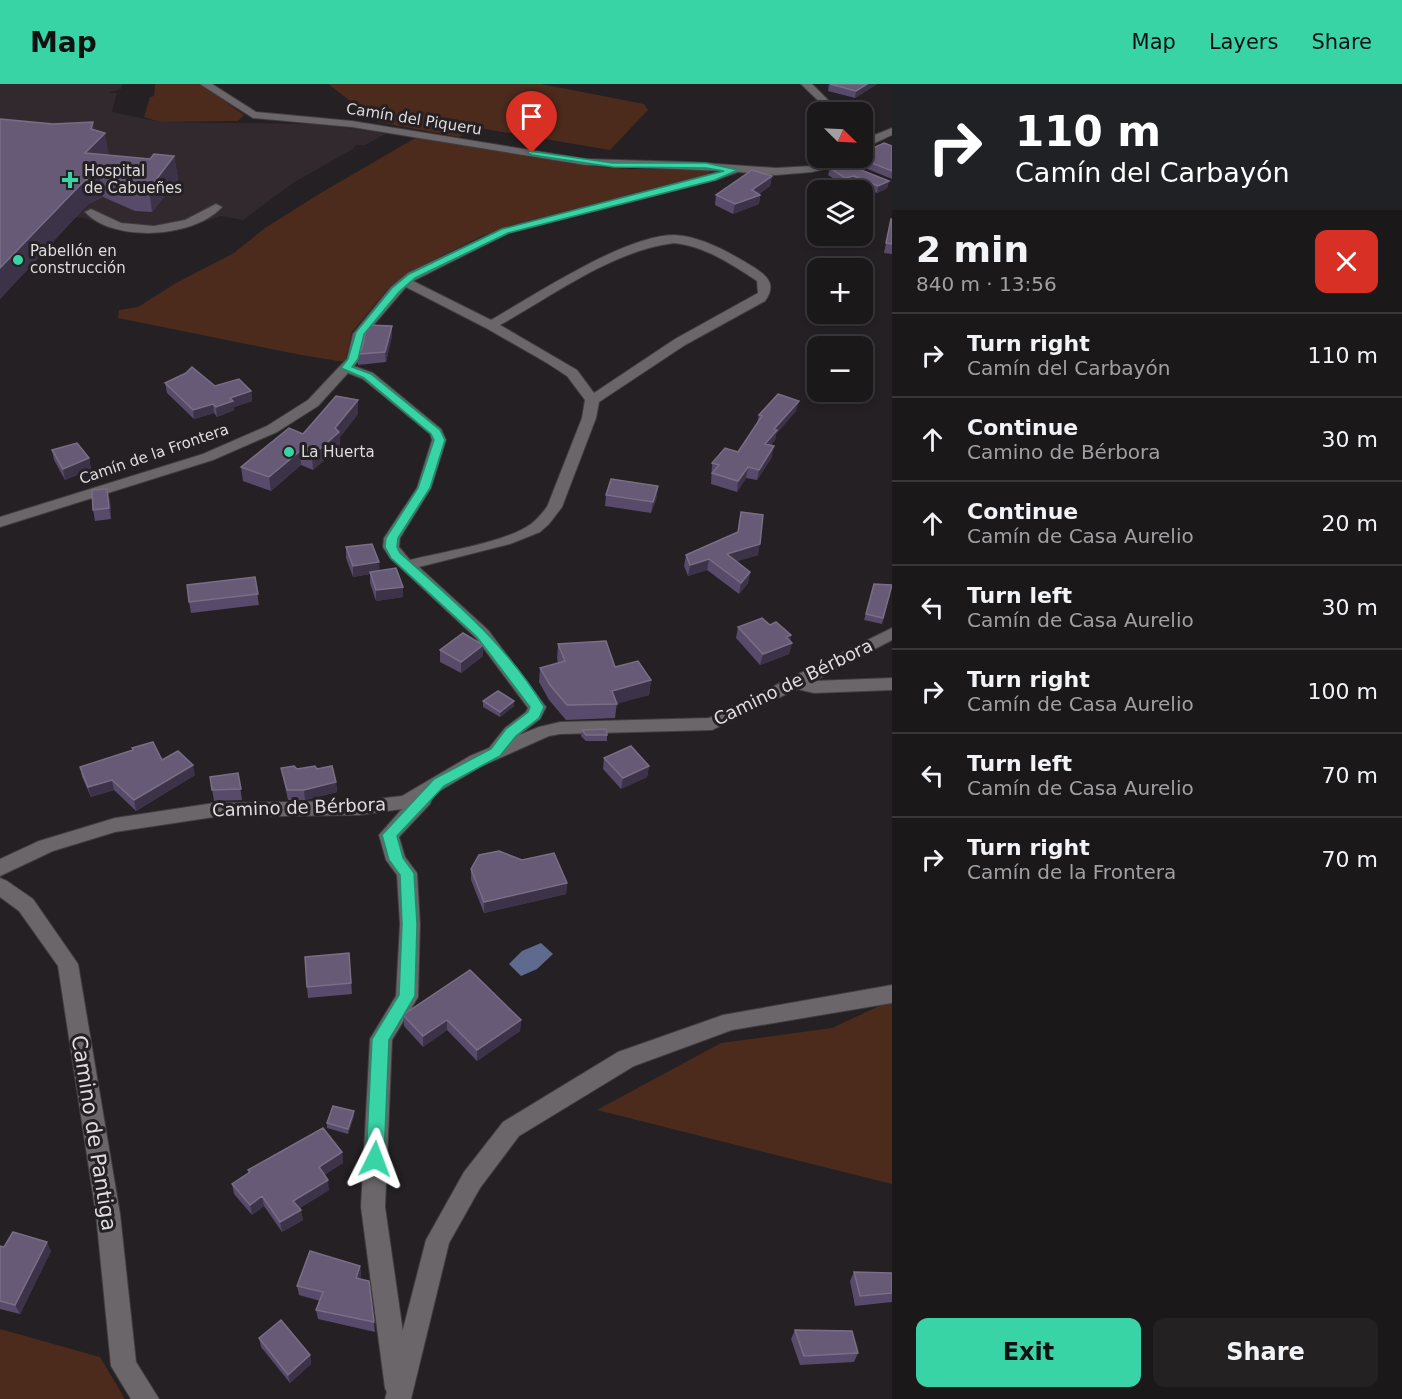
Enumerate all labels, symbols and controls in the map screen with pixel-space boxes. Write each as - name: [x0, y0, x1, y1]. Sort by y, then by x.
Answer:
- text: Map: [30, 26, 97, 59]
- text: Map: [1132, 30, 1176, 54]
- text: Layers: [1209, 30, 1278, 54]
- text: Share: [1311, 30, 1372, 54]
- pin: [506, 91, 557, 153]
- street label: Camín del Piqueru: [345, 99, 483, 139]
- icon: arrive: [515, 100, 548, 133]
- north arrow: [807, 102, 873, 168]
- map controls: [807, 102, 873, 402]
- text: 110 m: [1015, 107, 1161, 156]
- icon: right: [916, 108, 994, 186]
- text: Camín del Carbayón: [1015, 157, 1290, 188]
- place label: Hospital de Cabueñes: [84, 162, 182, 197]
- marker: Hospital de Cabueñes: [61, 171, 79, 189]
- button: layers: [807, 180, 873, 246]
- text: 2 min: [916, 229, 1029, 270]
- button: close: [1315, 230, 1378, 293]
- place label: Pabellón en construcción: [30, 242, 126, 277]
- marker: Pabellón en construcción: [11, 253, 25, 267]
- button: +: [807, 258, 873, 324]
- text: 840 m · 13:56: [916, 272, 1057, 296]
- text: Turn right: [967, 331, 1090, 356]
- button: −: [807, 336, 873, 402]
- icon: right: [916, 339, 949, 372]
- text: 110 m: [1308, 343, 1378, 368]
- text: Camín del Carbayón: [967, 356, 1170, 380]
- text: Continue: [967, 415, 1078, 440]
- street label: Camín de la Frontera: [77, 420, 231, 488]
- icon: ahead: [916, 423, 949, 456]
- text: 30 m: [1322, 427, 1378, 452]
- text: Camino de Bérbora: [967, 440, 1161, 464]
- place label: La Huerta: [301, 443, 375, 461]
- marker: La Huerta: [282, 445, 296, 459]
- text: Continue: [967, 499, 1078, 524]
- icon: ahead: [916, 507, 949, 540]
- text: 20 m: [1322, 511, 1378, 536]
- text: Camín de Casa Aurelio: [967, 524, 1194, 548]
- text: Turn left: [967, 583, 1072, 608]
- icon: left: [916, 591, 949, 624]
- text: 30 m: [1322, 595, 1378, 620]
- text: Camín de Casa Aurelio: [967, 608, 1194, 632]
- street label: Camino de Bérbora: [710, 634, 876, 730]
- text: Turn right: [967, 667, 1090, 692]
- icon: right: [916, 675, 949, 708]
- text: 100 m: [1308, 679, 1378, 704]
- text: Camín de Casa Aurelio: [967, 692, 1194, 716]
- text: Turn left: [967, 751, 1072, 776]
- icon: left: [916, 759, 949, 792]
- text: 70 m: [1322, 763, 1378, 788]
- text: Camín de Casa Aurelio: [967, 776, 1194, 800]
- street label: Camino de Bérbora: [212, 793, 386, 821]
- text: Turn right: [967, 835, 1090, 860]
- icon: right: [916, 843, 949, 876]
- text: 70 m: [1322, 847, 1378, 872]
- text: Camín de la Frontera: [967, 860, 1176, 884]
- street label: Camino de Pantiga: [67, 1033, 121, 1233]
- position arrow: [343, 1127, 407, 1191]
- button: Exit: [916, 1318, 1141, 1387]
- button: Share: [1153, 1318, 1378, 1387]

